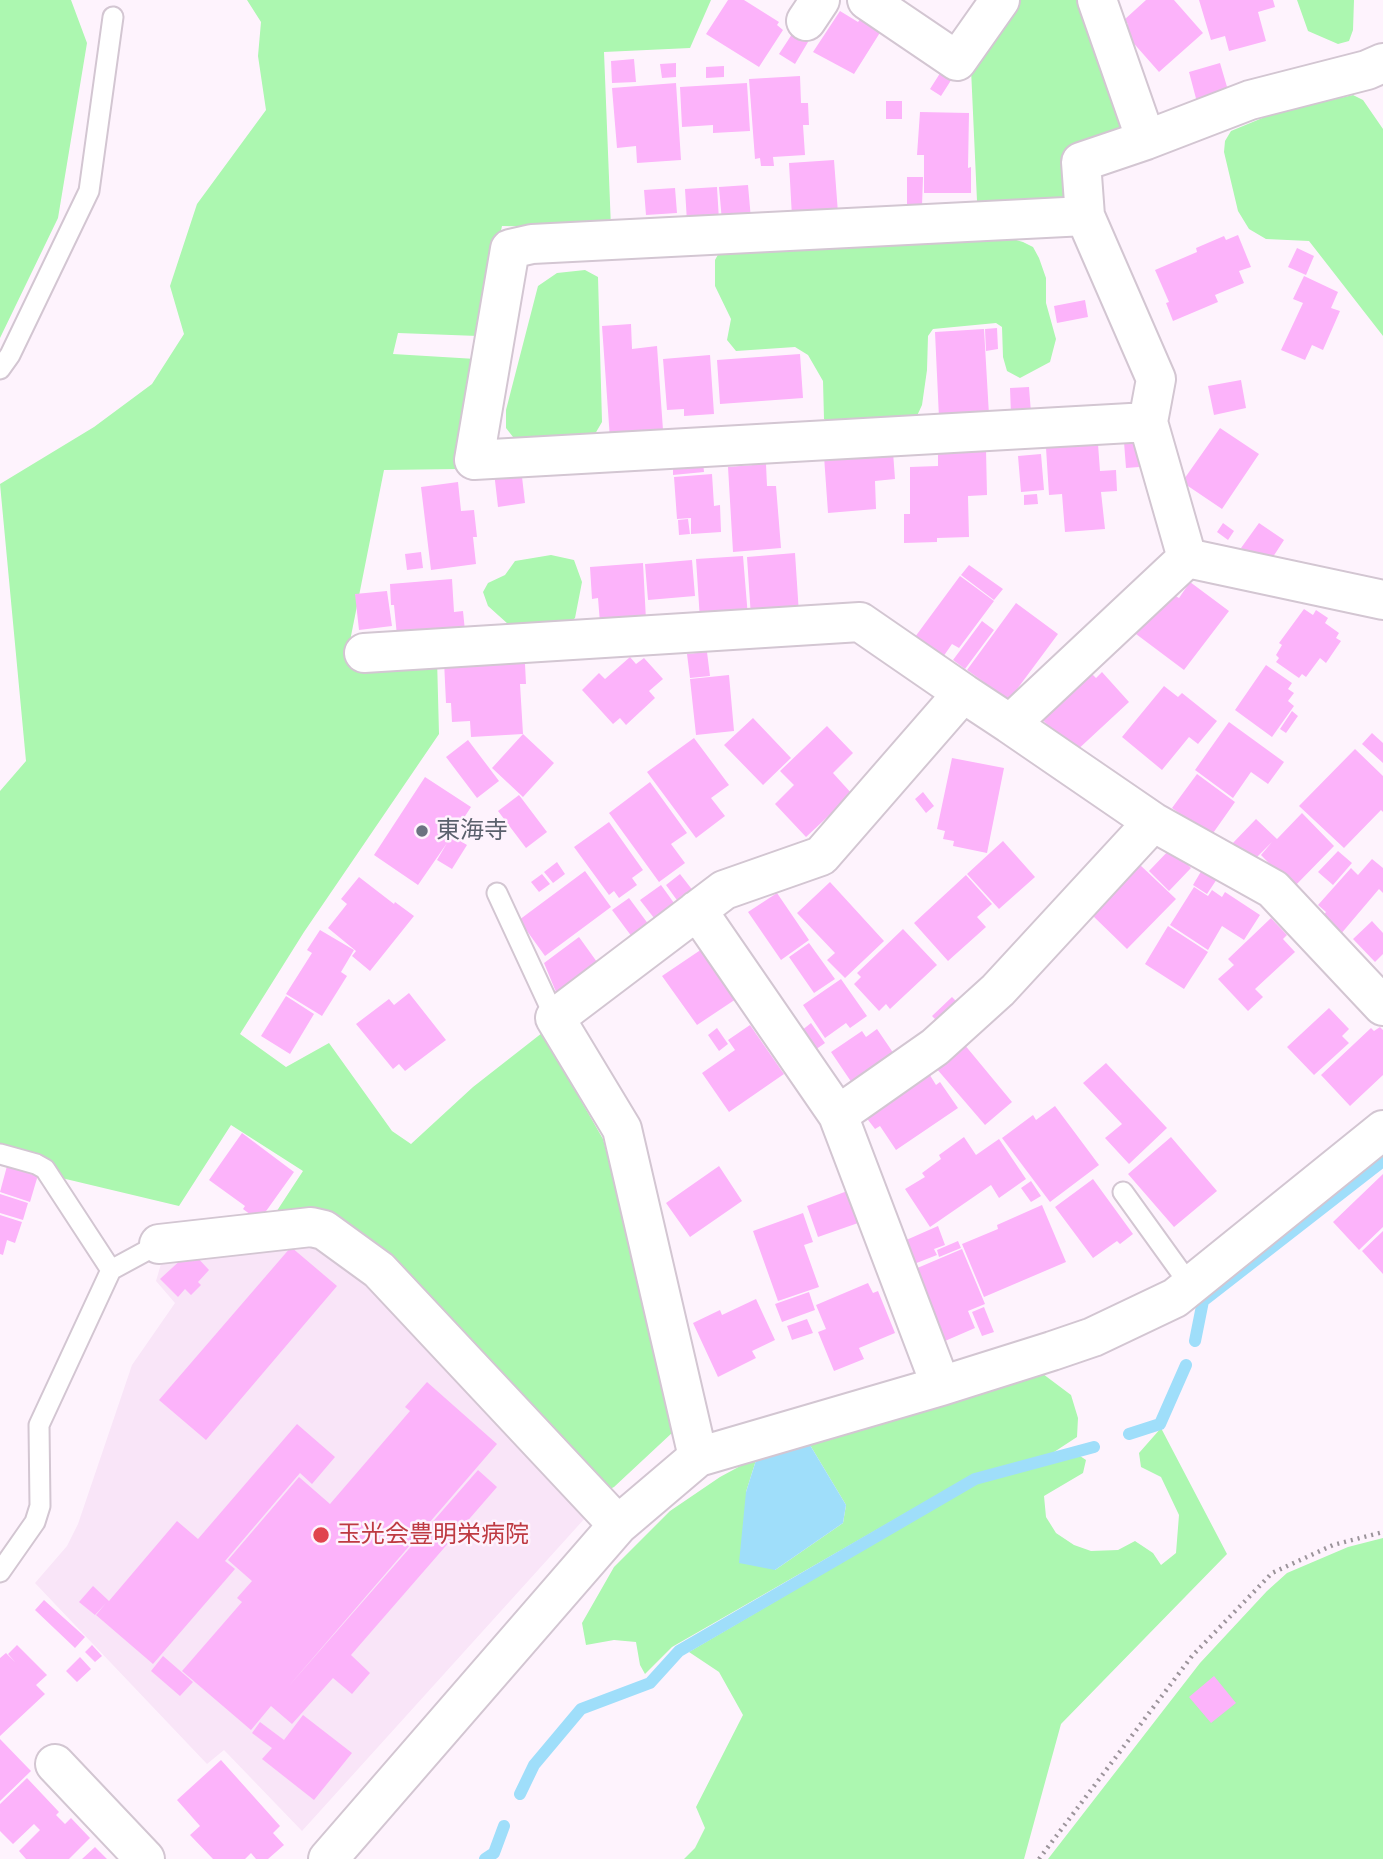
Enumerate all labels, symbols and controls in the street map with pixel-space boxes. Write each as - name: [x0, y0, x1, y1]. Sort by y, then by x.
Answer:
- place label: 東海寺: [436, 817, 508, 845]
- marker: 東海寺: [414, 823, 430, 839]
- place label: 玉光会豊明栄病院: [337, 1521, 529, 1549]
- marker: 玉光会豊明栄病院: [311, 1525, 331, 1545]

